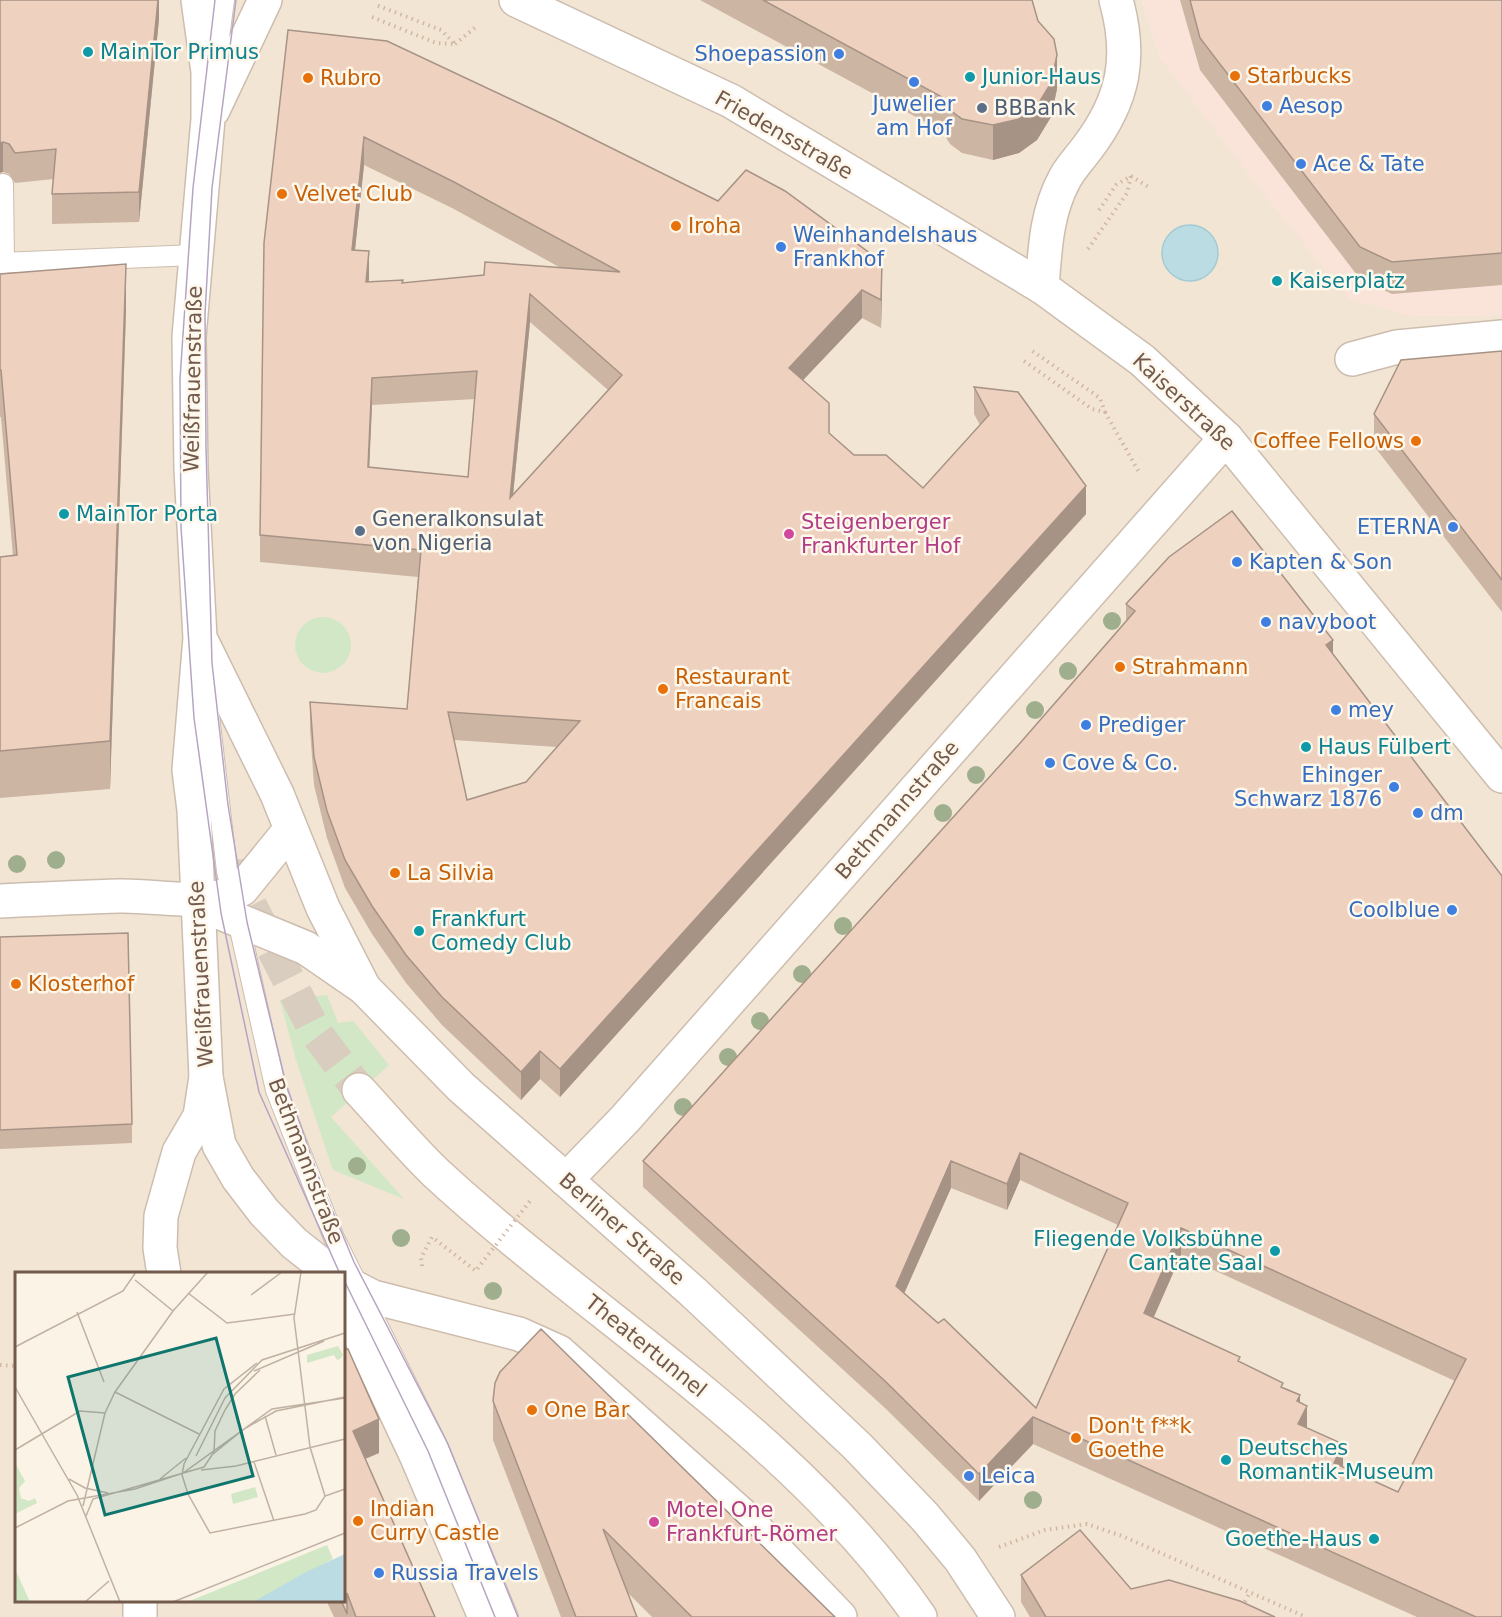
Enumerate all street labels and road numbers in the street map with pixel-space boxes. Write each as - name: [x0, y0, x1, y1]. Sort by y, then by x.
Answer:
- street label: Friedensstraße: [711, 86, 857, 184]
- street label: Weißfrauenstraße: [179, 285, 207, 473]
- street label: Kaiserstraße: [1128, 348, 1240, 456]
- street label: Bethmannstraße: [830, 736, 964, 884]
- street label: Weißfrauenstraße: [184, 880, 218, 1068]
- street label: Bethmannstraße: [263, 1075, 349, 1247]
- street label: Berliner Straße: [554, 1168, 690, 1290]
- street label: Theatertunnel: [580, 1289, 711, 1402]

